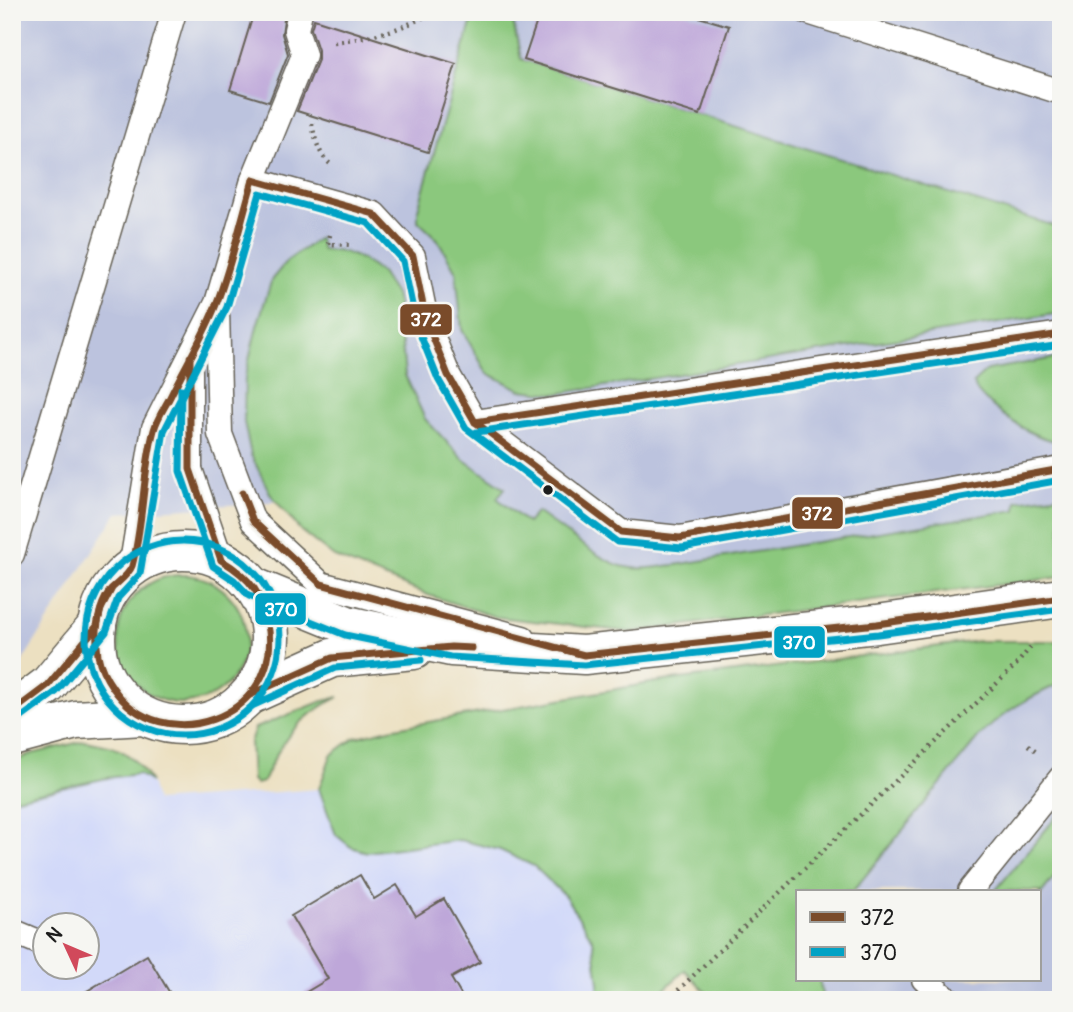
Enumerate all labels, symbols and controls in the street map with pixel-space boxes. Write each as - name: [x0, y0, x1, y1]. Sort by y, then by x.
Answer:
- line badge: 372: [399, 303, 453, 336]
- text: 372: [410, 308, 442, 332]
- unlabelled marker: [541, 483, 555, 497]
- line badge: 372: [791, 496, 844, 530]
- text: 372: [801, 502, 833, 526]
- line badge: 370: [254, 592, 307, 626]
- text: 370: [264, 598, 298, 622]
- line badge: 370: [773, 625, 826, 659]
- text: 370: [782, 631, 816, 655]
- legend: [796, 890, 1042, 981]
- text: 372: [860, 905, 895, 932]
- north arrow: [32, 911, 102, 981]
- text: N: [41, 922, 68, 948]
- text: 370: [860, 940, 897, 967]

